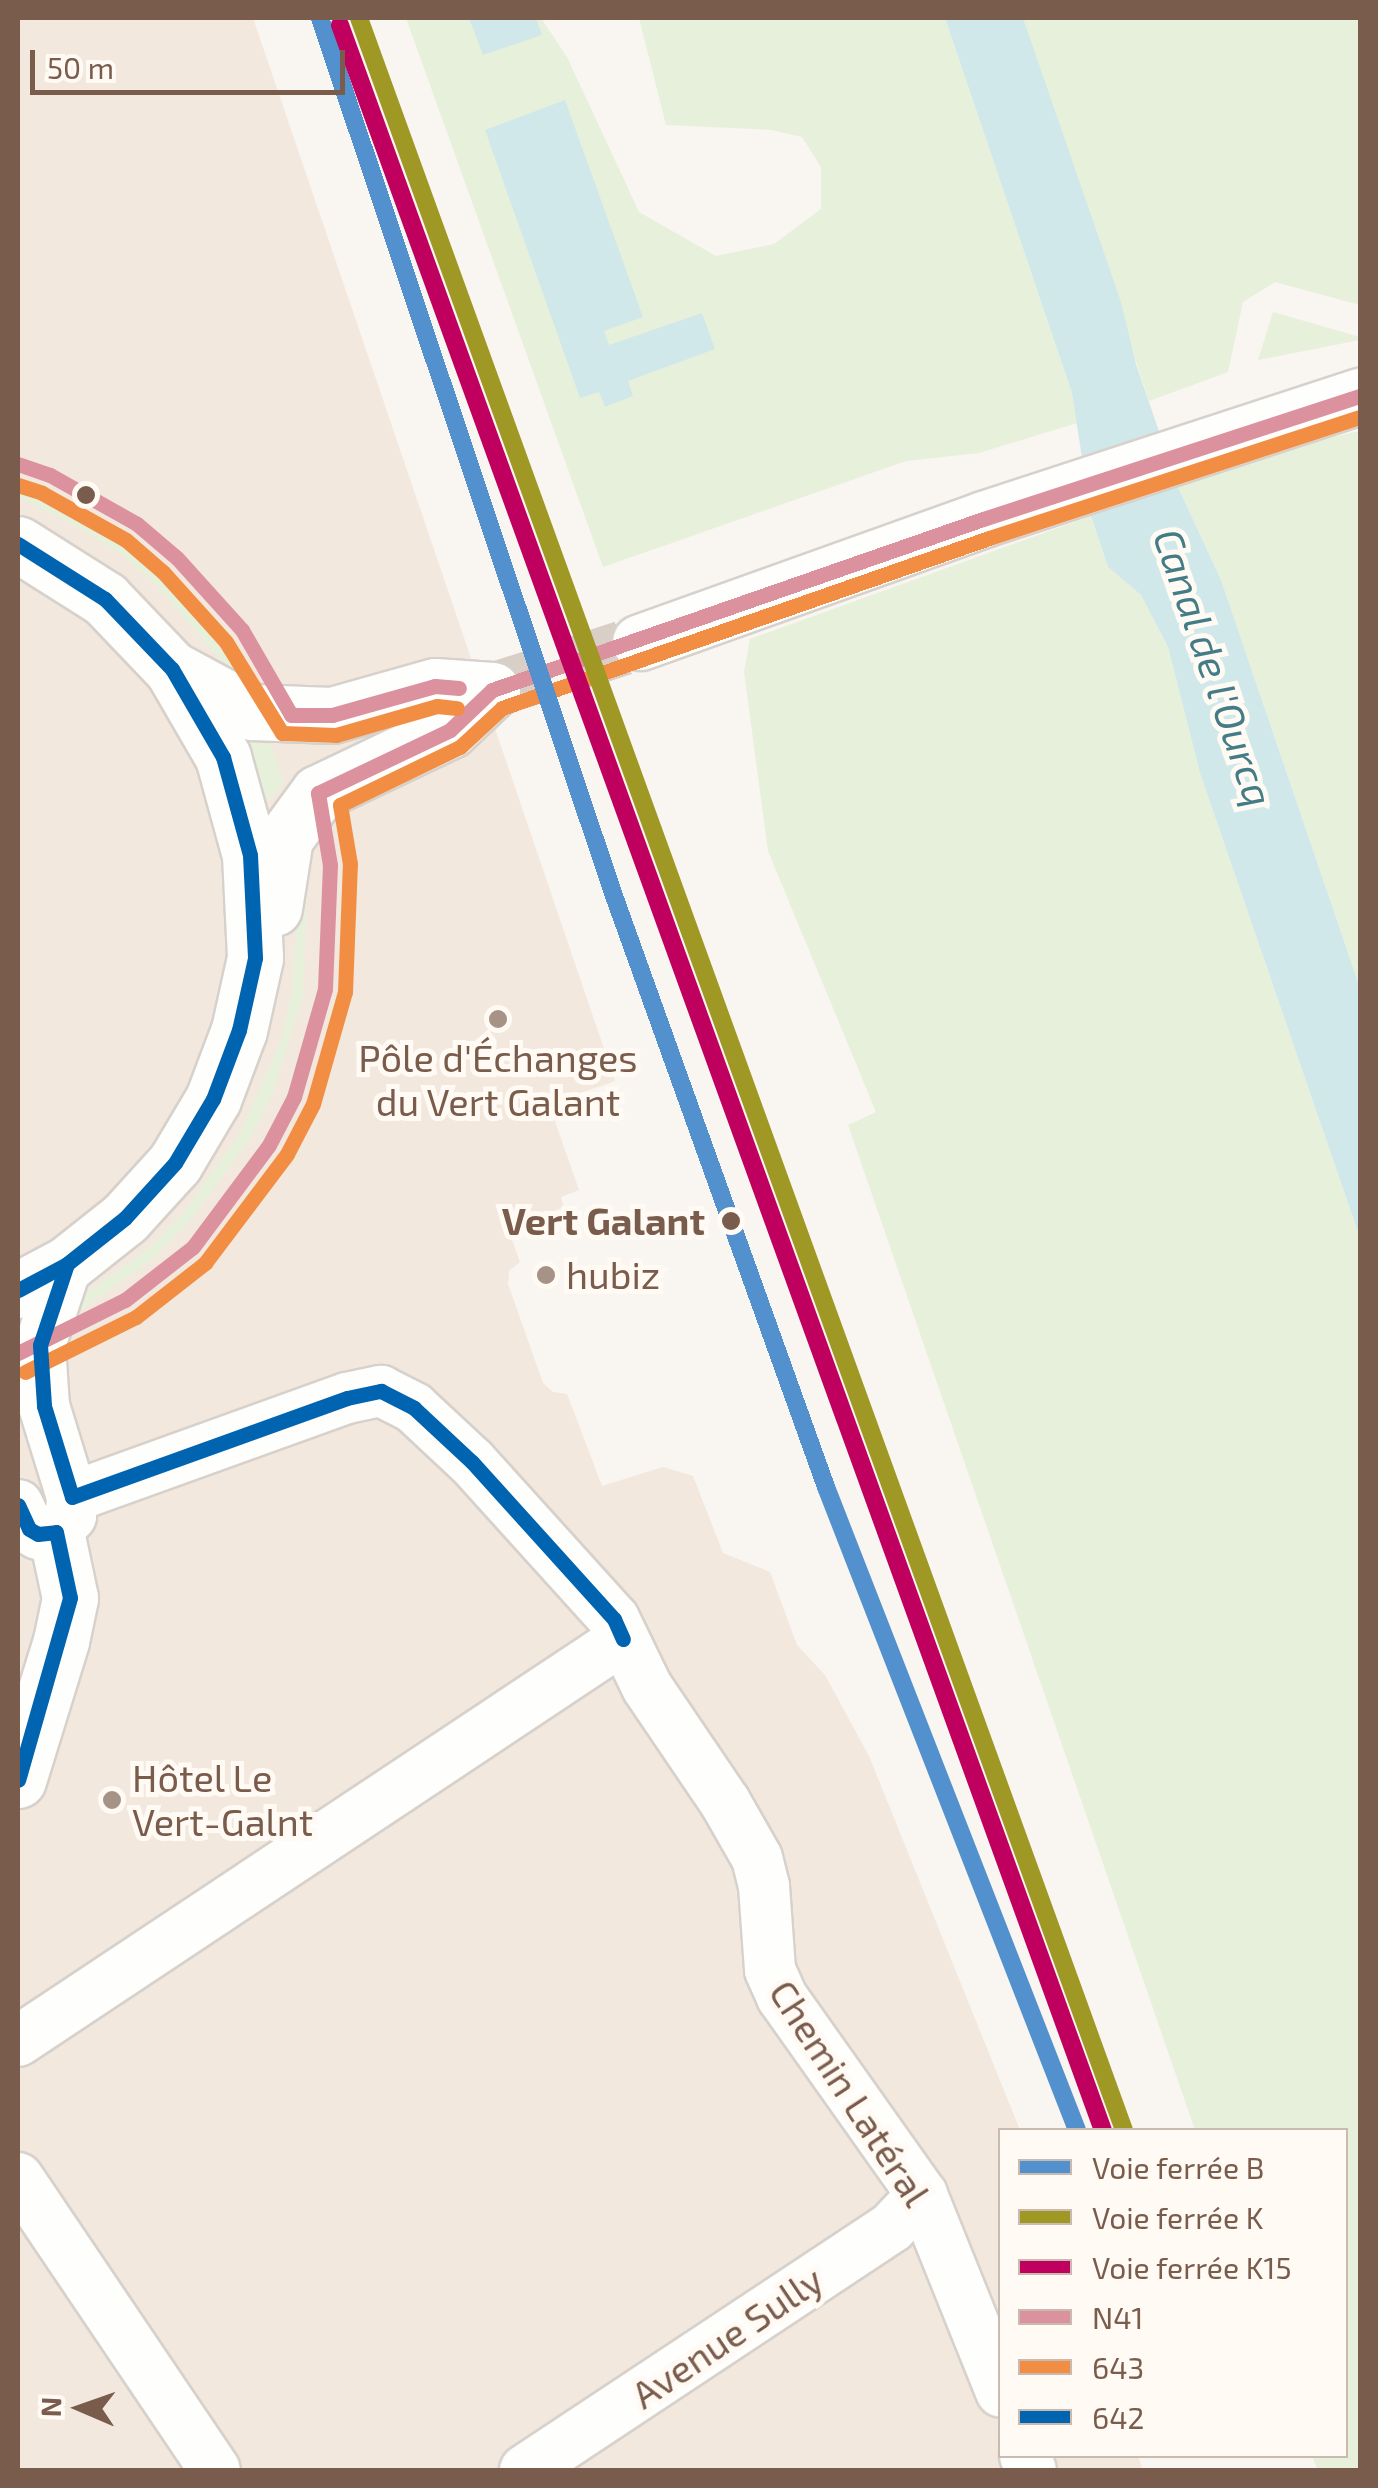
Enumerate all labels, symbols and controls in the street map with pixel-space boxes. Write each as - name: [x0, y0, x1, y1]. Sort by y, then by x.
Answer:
- scale bar: [35, 30, 350, 92]
- text: 50 m: [47, 49, 114, 85]
- unlabelled marker: [76, 485, 96, 505]
- water label: Canal de l'Ourcq: [1145, 521, 1285, 813]
- marker: Pôle d'Échanges du Vert Galant: [487, 1008, 509, 1030]
- place label: Pôle d'Échanges du Vert Galant: [358, 1035, 638, 1124]
- place label: Vert Galant: [502, 1198, 705, 1244]
- marker: Vert Galant: [714, 1204, 748, 1238]
- place label: hubiz: [566, 1252, 660, 1298]
- marker: hubiz: [535, 1264, 557, 1286]
- place label: Hôtel Le Vert-Galnt: [132, 1755, 313, 1845]
- marker: Hôtel Le Vert-Galnt: [101, 1789, 123, 1811]
- street label: Chemin Latéral: [760, 1972, 940, 2214]
- legend: [998, 2128, 1348, 2458]
- text: Voie ferrée B: [1092, 2149, 1264, 2185]
- text: Voie ferrée K: [1092, 2199, 1264, 2235]
- text: Voie ferrée K15: [1092, 2249, 1292, 2285]
- street label: Avenue Sully: [623, 2256, 831, 2418]
- text: N41: [1092, 2299, 1144, 2335]
- text: 643: [1092, 2349, 1144, 2385]
- north arrow: [30, 2358, 130, 2458]
- text: N: [33, 2396, 67, 2418]
- text: 642: [1092, 2399, 1144, 2435]

